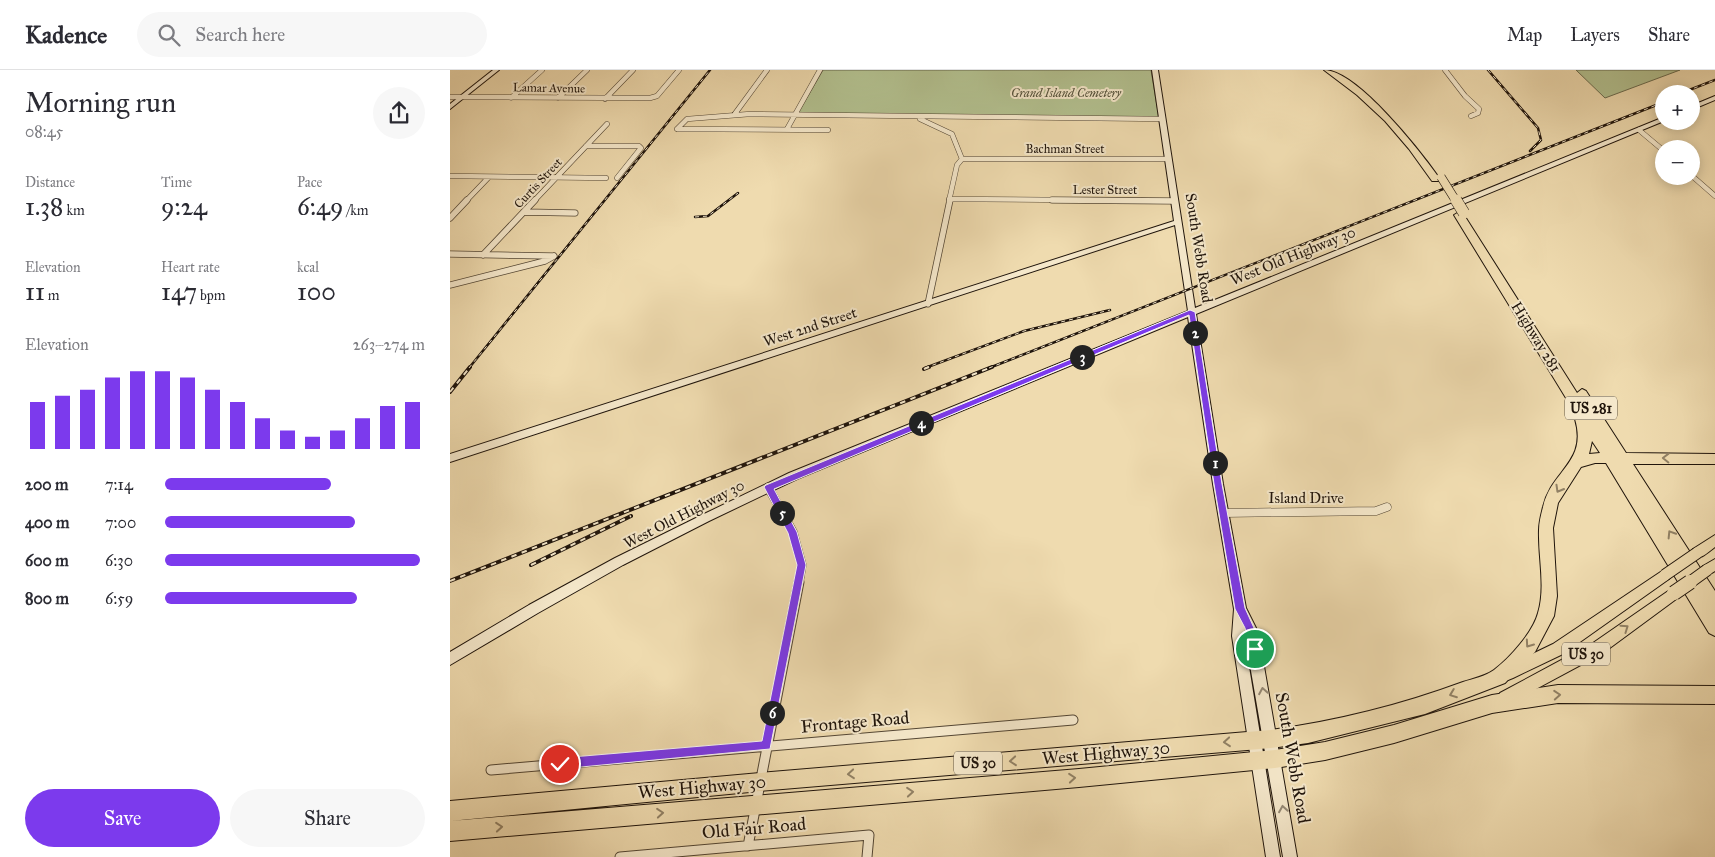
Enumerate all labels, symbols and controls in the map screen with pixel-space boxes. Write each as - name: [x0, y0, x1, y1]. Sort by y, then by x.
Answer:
- search box: [137, 12, 487, 57]
- text: Kadence: [25, 20, 107, 50]
- icon: search: [155, 21, 183, 49]
- text: Search here: [195, 23, 285, 46]
- text: Map: [1507, 24, 1542, 46]
- text: Layers: [1570, 24, 1620, 46]
- text: Share: [1648, 24, 1690, 46]
- street label: Lamar Avenue: [513, 80, 585, 96]
- text: Morning run: [25, 85, 176, 120]
- map controls: [1655, 85, 1700, 185]
- button: +: [1655, 85, 1700, 130]
- park label: Grand Island Cemetery: [1011, 86, 1122, 100]
- button: share: [373, 87, 425, 139]
- text: 08:45: [25, 122, 63, 141]
- button: −: [1655, 140, 1700, 185]
- street label: Bachman Street: [1026, 142, 1105, 156]
- street label: Curtis Street: [511, 154, 565, 211]
- text: Distance: [25, 174, 75, 191]
- text: Time: [161, 174, 192, 191]
- text: Pace: [297, 174, 322, 191]
- street label: Lester Street: [1073, 183, 1138, 197]
- text: 1.38: [25, 191, 63, 222]
- text: 9:24: [161, 191, 207, 222]
- text: 6:49: [297, 191, 343, 222]
- street label: South Webb Road: [1181, 192, 1217, 305]
- text: km: [63, 202, 85, 219]
- text: /km: [343, 202, 369, 219]
- street label: West Old Highway 30: [1228, 223, 1358, 289]
- text: Elevation: [25, 259, 81, 276]
- text: Heart rate: [161, 259, 220, 276]
- text: kcal: [297, 259, 319, 276]
- text: 11: [25, 276, 45, 307]
- text: 147: [161, 276, 197, 307]
- text: 100: [297, 276, 336, 307]
- text: m: [45, 287, 60, 304]
- text: bpm: [197, 287, 226, 304]
- street label: Highway 281: [1507, 298, 1565, 376]
- street label: West 2nd Street: [761, 303, 860, 351]
- pin: 2: [1182, 320, 1208, 346]
- text: 2: [1192, 325, 1199, 342]
- text: Elevation: [25, 335, 89, 354]
- text: 263–274 m: [353, 335, 425, 354]
- pin: 3: [1070, 344, 1094, 370]
- text: 3: [1080, 349, 1085, 366]
- road number: US 281: [1565, 396, 1617, 419]
- pin: 4: [908, 410, 934, 436]
- text: 4: [918, 415, 925, 432]
- pin: 1: [1202, 450, 1228, 476]
- one-way arrow: [1662, 453, 1670, 463]
- text: 1: [1213, 455, 1218, 472]
- text: 200 m: [25, 475, 68, 494]
- text: 7:14: [105, 475, 133, 494]
- street label: West Old Highway 30: [621, 476, 747, 552]
- one-way arrow: [1555, 483, 1565, 492]
- street label: Island Drive: [1268, 489, 1344, 507]
- pin: 5: [770, 500, 794, 526]
- text: 5: [779, 505, 786, 522]
- text: 400 m: [25, 513, 69, 532]
- text: 7:00: [105, 513, 136, 532]
- one-way arrow: [1667, 530, 1677, 539]
- text: 600 m: [25, 551, 69, 570]
- text: 6:30: [105, 551, 133, 570]
- text: 800 m: [25, 589, 69, 608]
- text: 6:59: [105, 589, 133, 608]
- one-way arrow: [1619, 625, 1629, 634]
- pin: [1234, 628, 1276, 670]
- icon: arrive: [1241, 635, 1269, 663]
- one-way arrow: [1526, 638, 1535, 648]
- road number: US 30: [1562, 642, 1610, 666]
- one-way arrow: [1258, 686, 1268, 695]
- one-way arrow: [1450, 688, 1458, 698]
- one-way arrow: [1554, 689, 1562, 700]
- street label: South Webb Road: [1271, 691, 1315, 825]
- pin: 6: [760, 700, 784, 726]
- text: 6: [769, 705, 776, 722]
- street label: Frontage Road: [800, 706, 910, 739]
- street label: West Highway 30: [1041, 736, 1171, 771]
- one-way arrow: [1223, 737, 1231, 748]
- pin: [539, 743, 581, 785]
- icon: check: [546, 750, 574, 778]
- road number: US 30: [954, 751, 1002, 774]
- one-way arrow: [1008, 755, 1016, 766]
- one-way arrow: [846, 768, 854, 779]
- street label: West Highway 30: [637, 770, 767, 805]
- one-way arrow: [1068, 773, 1076, 784]
- one-way arrow: [906, 786, 914, 797]
- button: Save: [25, 789, 220, 847]
- button: Share: [230, 789, 425, 847]
- one-way arrow: [1278, 805, 1288, 813]
- one-way arrow: [657, 807, 665, 818]
- street label: Old Fair Road: [701, 812, 807, 844]
- one-way arrow: [495, 821, 503, 832]

